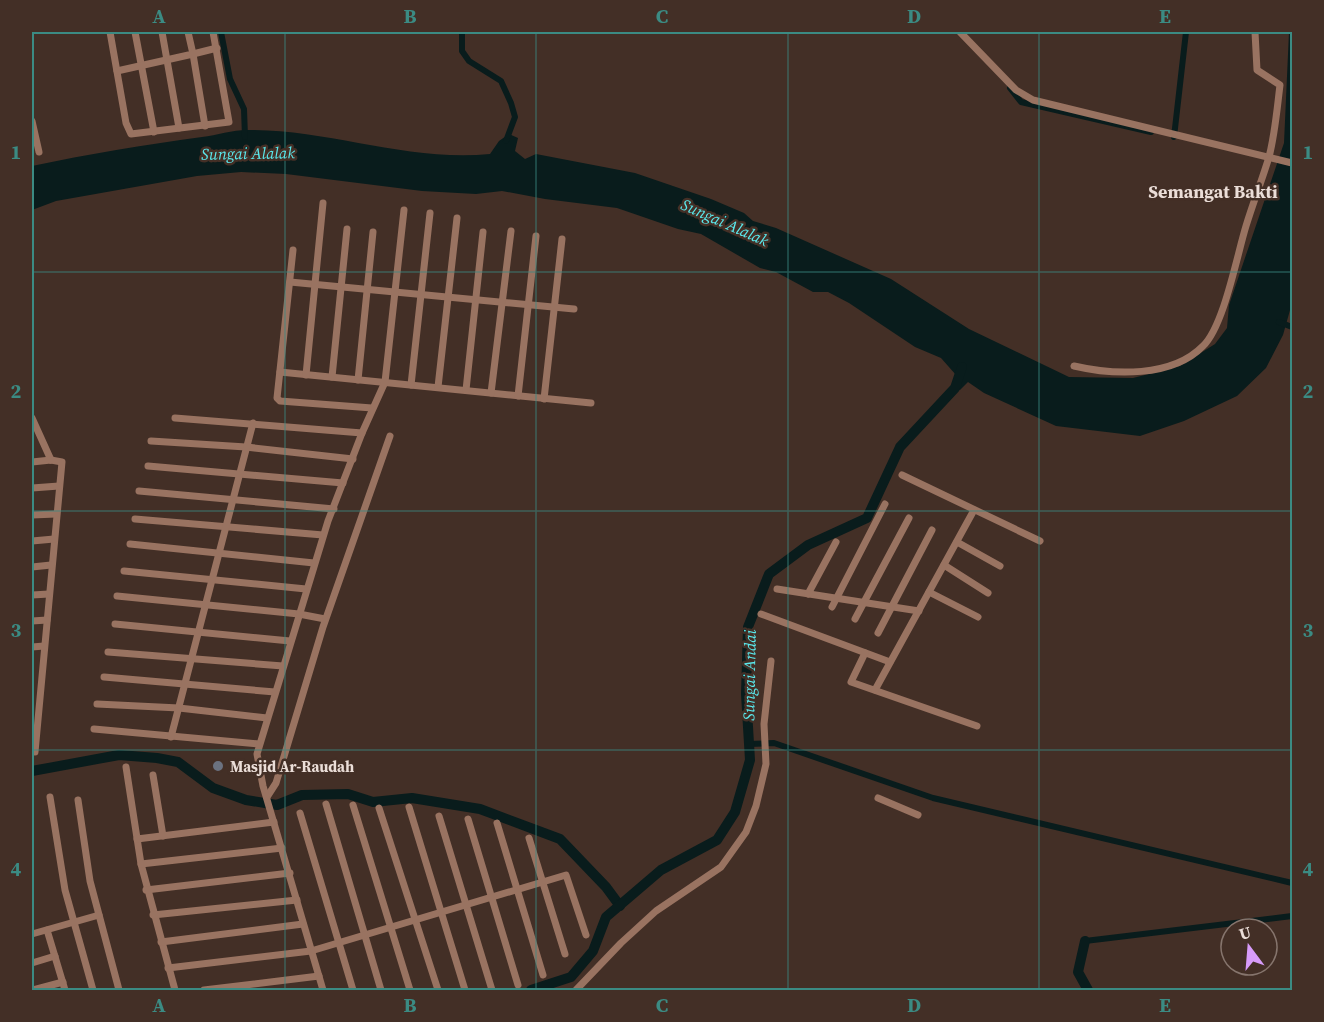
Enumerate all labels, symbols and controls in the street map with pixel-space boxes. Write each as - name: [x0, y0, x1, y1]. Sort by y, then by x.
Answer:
- text: A: [152, 2, 166, 30]
- text: B: [403, 2, 417, 30]
- text: C: [656, 2, 668, 30]
- text: D: [907, 2, 921, 30]
- text: E: [1159, 2, 1171, 30]
- text: 1: [11, 138, 21, 166]
- text: 1: [1303, 138, 1313, 166]
- water label: Sungai Alalak: [201, 141, 295, 165]
- district label: Semangat Bakti: [1148, 179, 1278, 204]
- water label: Sungai Alalak: [678, 193, 773, 251]
- text: 2: [11, 377, 22, 405]
- text: 2: [1303, 377, 1314, 405]
- text: 3: [11, 616, 22, 644]
- text: 3: [1303, 616, 1314, 644]
- water label: Sungai Andai: [737, 629, 761, 721]
- place label: Masjid Ar-Raudah: [230, 756, 354, 777]
- marker: Masjid Ar-Raudah: [211, 759, 225, 773]
- text: 4: [11, 855, 22, 883]
- text: 4: [1303, 855, 1314, 883]
- north arrow: [1219, 917, 1279, 977]
- text: U: [1236, 920, 1254, 945]
- text: A: [152, 991, 166, 1019]
- text: B: [403, 991, 417, 1019]
- text: C: [656, 991, 668, 1019]
- text: D: [907, 991, 921, 1019]
- text: E: [1159, 991, 1171, 1019]

